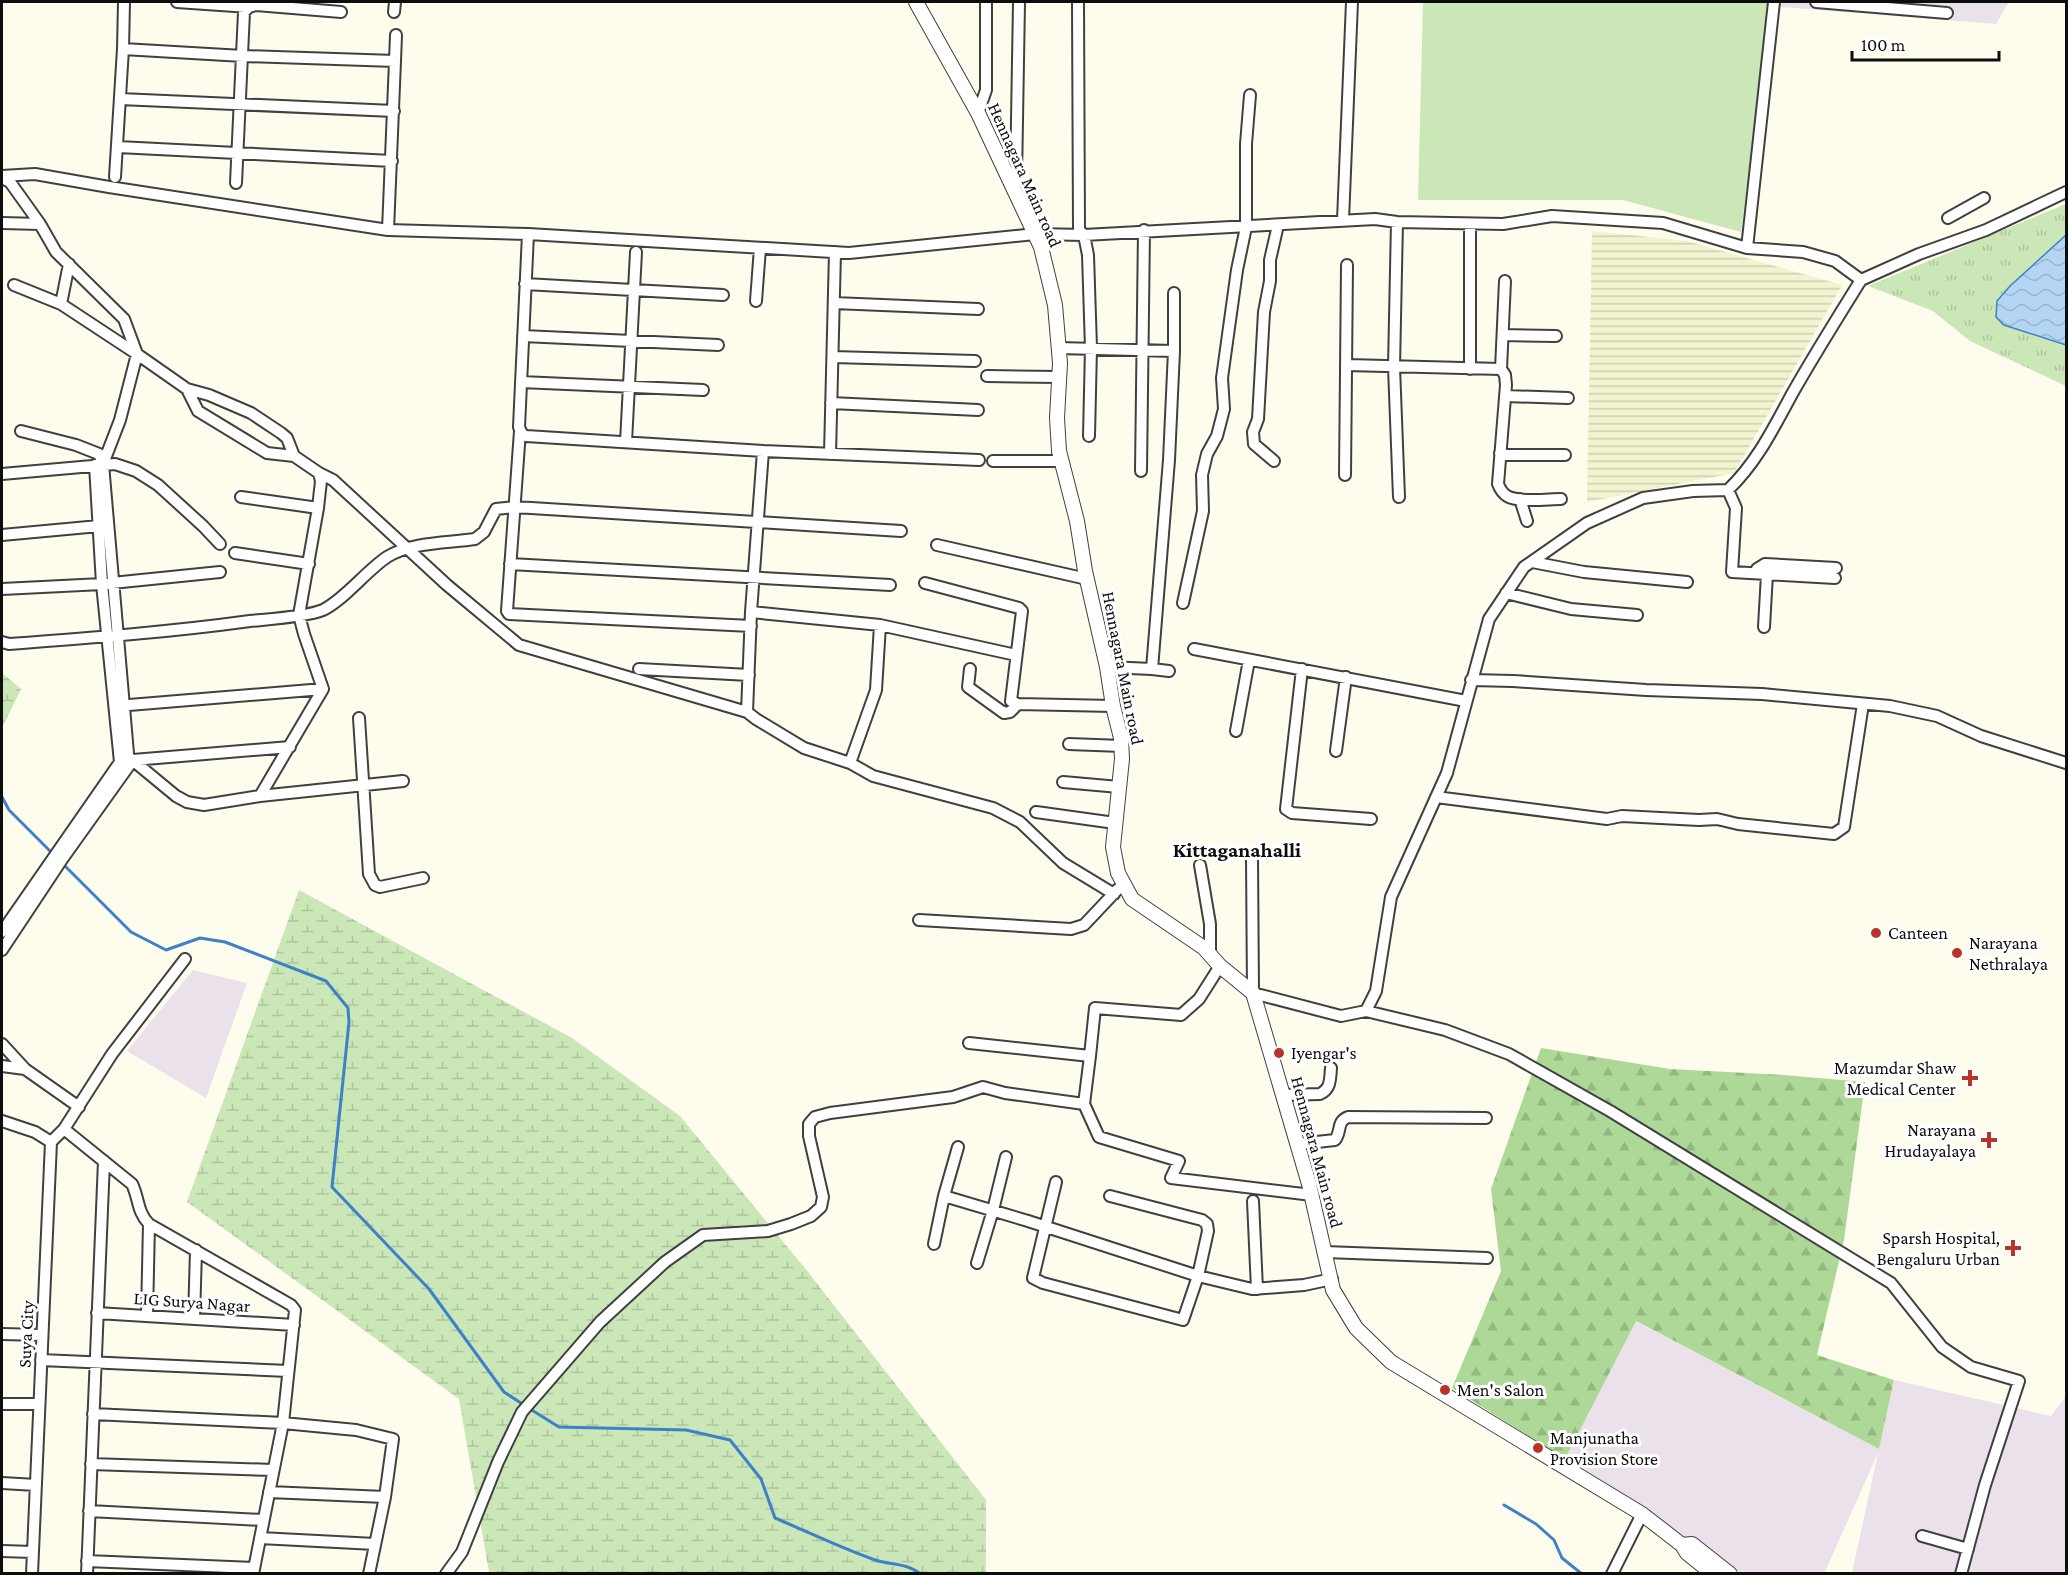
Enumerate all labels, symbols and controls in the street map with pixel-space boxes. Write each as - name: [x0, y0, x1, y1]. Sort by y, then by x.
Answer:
- scale bar: [1852, 24, 1999, 62]
- text: 100 m: [1861, 35, 1906, 55]
- street label: Hennagara Main road: [984, 100, 1066, 251]
- street label: Hennagara Main road: [1098, 590, 1148, 747]
- district label: Kittaganahalli: [1173, 838, 1301, 862]
- place label: Canteen: [1888, 923, 1948, 943]
- marker: Canteen: [1869, 926, 1883, 940]
- place label: Narayana Nethralaya: [1969, 933, 2048, 974]
- marker: Narayana Nethralaya: [1950, 946, 1964, 960]
- place label: Iyengar's: [1291, 1043, 1357, 1063]
- marker: Iyengar's: [1272, 1046, 1286, 1060]
- place label: Mazumdar Shaw Medical Center: [1834, 1058, 1957, 1099]
- marker: Mazumdar Shaw Medical Center: [1961, 1069, 1979, 1087]
- street label: Hennagara Main road: [1287, 1074, 1347, 1230]
- place label: Narayana Hrudayalaya: [1885, 1120, 1976, 1161]
- marker: Narayana Hrudayalaya: [1980, 1131, 1998, 1149]
- place label: Sparsh Hospital, Bengaluru Urban: [1877, 1228, 2000, 1269]
- marker: Sparsh Hospital, Bengaluru Urban: [2004, 1239, 2022, 1257]
- street label: LIG Surya Nagar: [133, 1288, 252, 1316]
- street label: Suya City: [14, 1299, 38, 1368]
- place label: Men's Salon: [1457, 1380, 1544, 1400]
- marker: Men's Salon: [1438, 1383, 1452, 1397]
- place label: Manjunatha Provision Store: [1550, 1428, 1658, 1469]
- marker: Manjunatha Provision Store: [1531, 1441, 1545, 1455]

